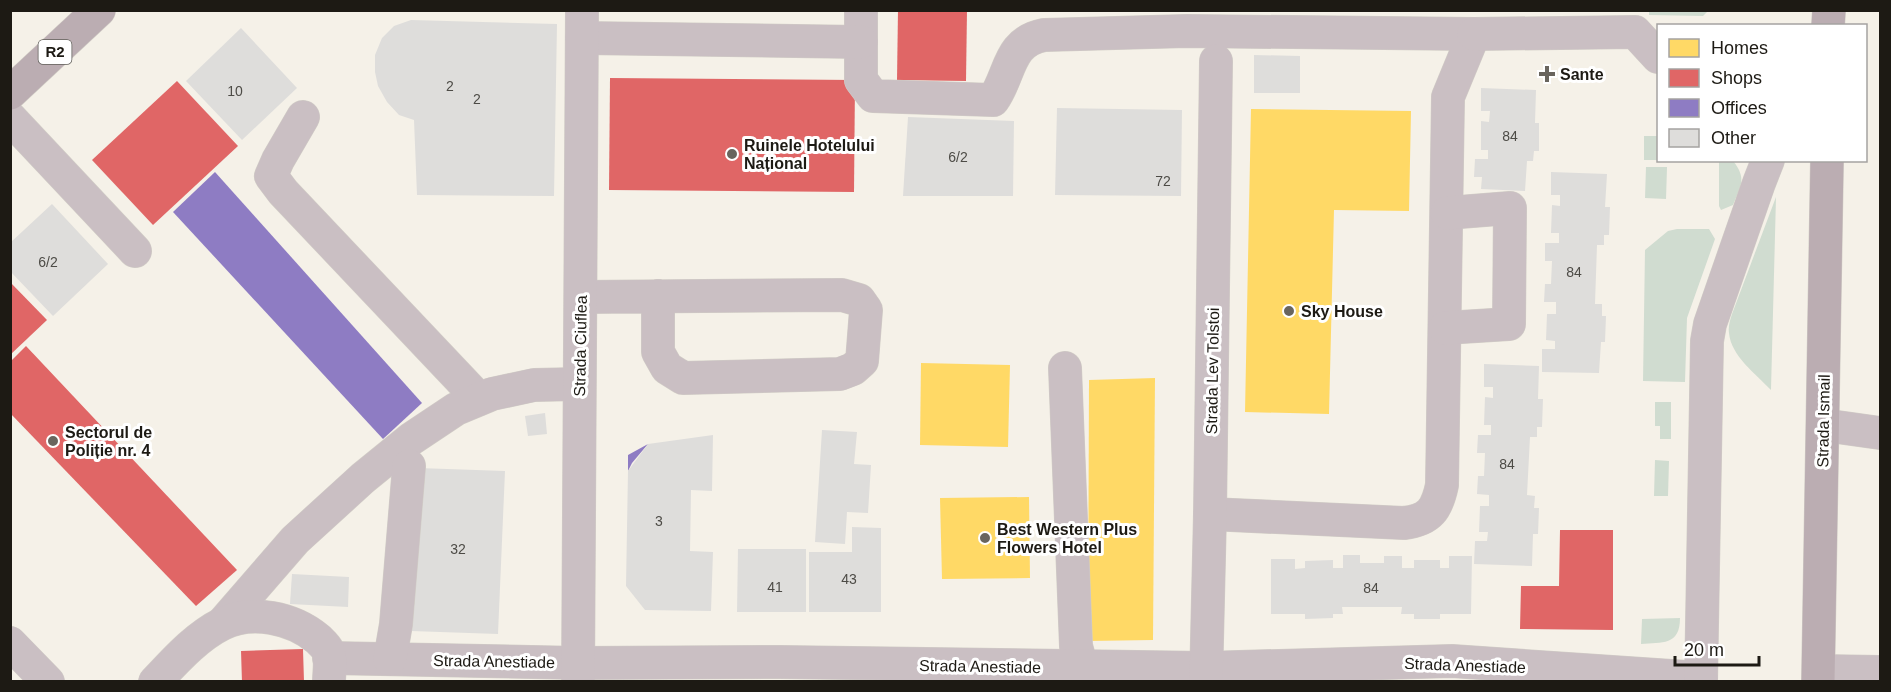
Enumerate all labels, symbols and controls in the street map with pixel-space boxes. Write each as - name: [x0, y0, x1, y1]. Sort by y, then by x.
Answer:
- legend: [1657, 24, 1867, 162]
- text: Homes: [1711, 38, 1768, 58]
- road number: R2: [38, 40, 72, 64]
- marker: Sante: [1538, 65, 1556, 83]
- place label: Sante: [1560, 66, 1604, 83]
- text: Shops: [1711, 68, 1762, 88]
- house number: 2: [446, 78, 454, 94]
- house number: 10: [227, 83, 243, 99]
- house number: 2: [473, 91, 481, 107]
- text: Offices: [1711, 98, 1767, 118]
- house number: 84: [1502, 128, 1518, 144]
- text: Other: [1711, 128, 1756, 148]
- place label: Ruinele Hotelului Național: [744, 137, 875, 172]
- marker: Ruinele Hotelului Național: [725, 147, 739, 161]
- house number: 6/2: [948, 149, 968, 165]
- house number: 72: [1155, 173, 1171, 189]
- house number: 6/2: [38, 254, 58, 270]
- house number: 84: [1566, 264, 1582, 280]
- street label: Strada Ciuflea: [571, 295, 590, 397]
- place label: Sky House: [1301, 303, 1383, 320]
- marker: Sky House: [1282, 304, 1296, 318]
- street label: Strada Lev Tolstoi: [1203, 307, 1222, 435]
- street label: Strada Ismail: [1814, 374, 1833, 468]
- place label: Sectorul de Poliție nr. 4: [65, 424, 152, 459]
- marker: Sectorul de Poliție nr. 4: [46, 434, 60, 448]
- house number: 84: [1499, 456, 1515, 472]
- house number: 3: [655, 513, 663, 529]
- place label: Best Western Plus Flowers Hotel: [997, 521, 1137, 556]
- marker: Best Western Plus Flowers Hotel: [978, 531, 992, 545]
- house number: 32: [450, 541, 466, 557]
- house number: 43: [841, 571, 857, 587]
- house number: 41: [767, 579, 783, 595]
- house number: 84: [1363, 580, 1379, 596]
- scale bar: [1675, 629, 1759, 667]
- text: 20 m: [1684, 640, 1724, 660]
- street label: Strada Anestiade: [433, 652, 555, 671]
- street label: Strada Anestiade: [1404, 655, 1526, 676]
- street label: Strada Anestiade: [919, 657, 1041, 676]

